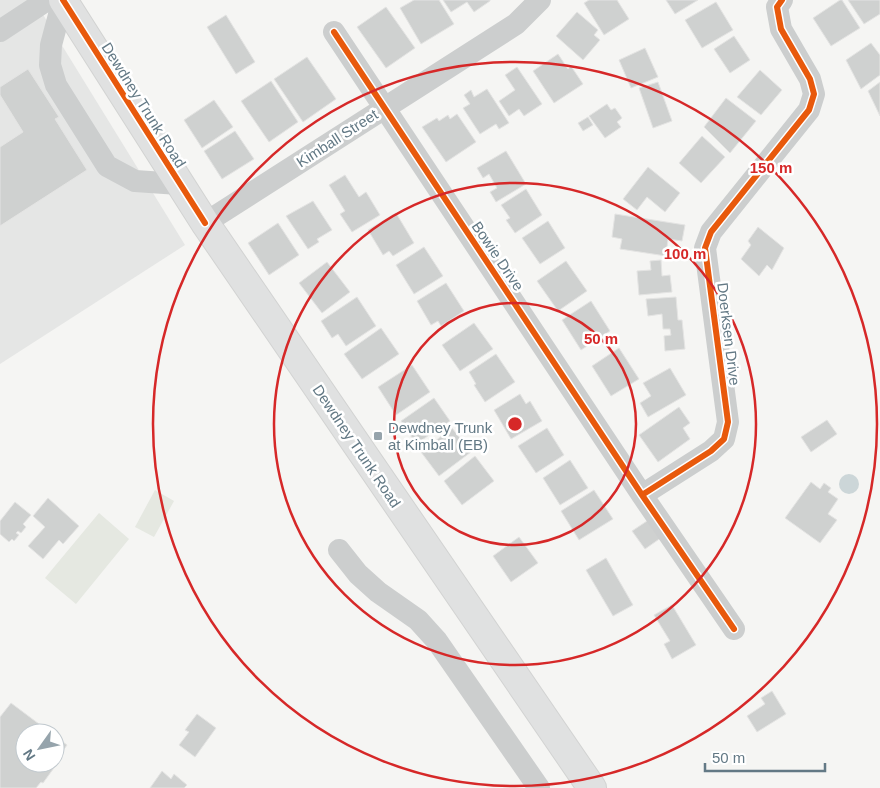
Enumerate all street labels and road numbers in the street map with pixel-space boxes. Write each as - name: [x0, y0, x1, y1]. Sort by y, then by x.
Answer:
- street label: Dewdney Trunk Road: [99, 39, 189, 171]
- street label: Kimball Street: [293, 105, 381, 171]
- street label: Bowie Drive: [469, 218, 527, 294]
- street label: Doerksen Drive: [714, 282, 744, 386]
- street label: Dewdney Trunk Road: [310, 381, 404, 511]

